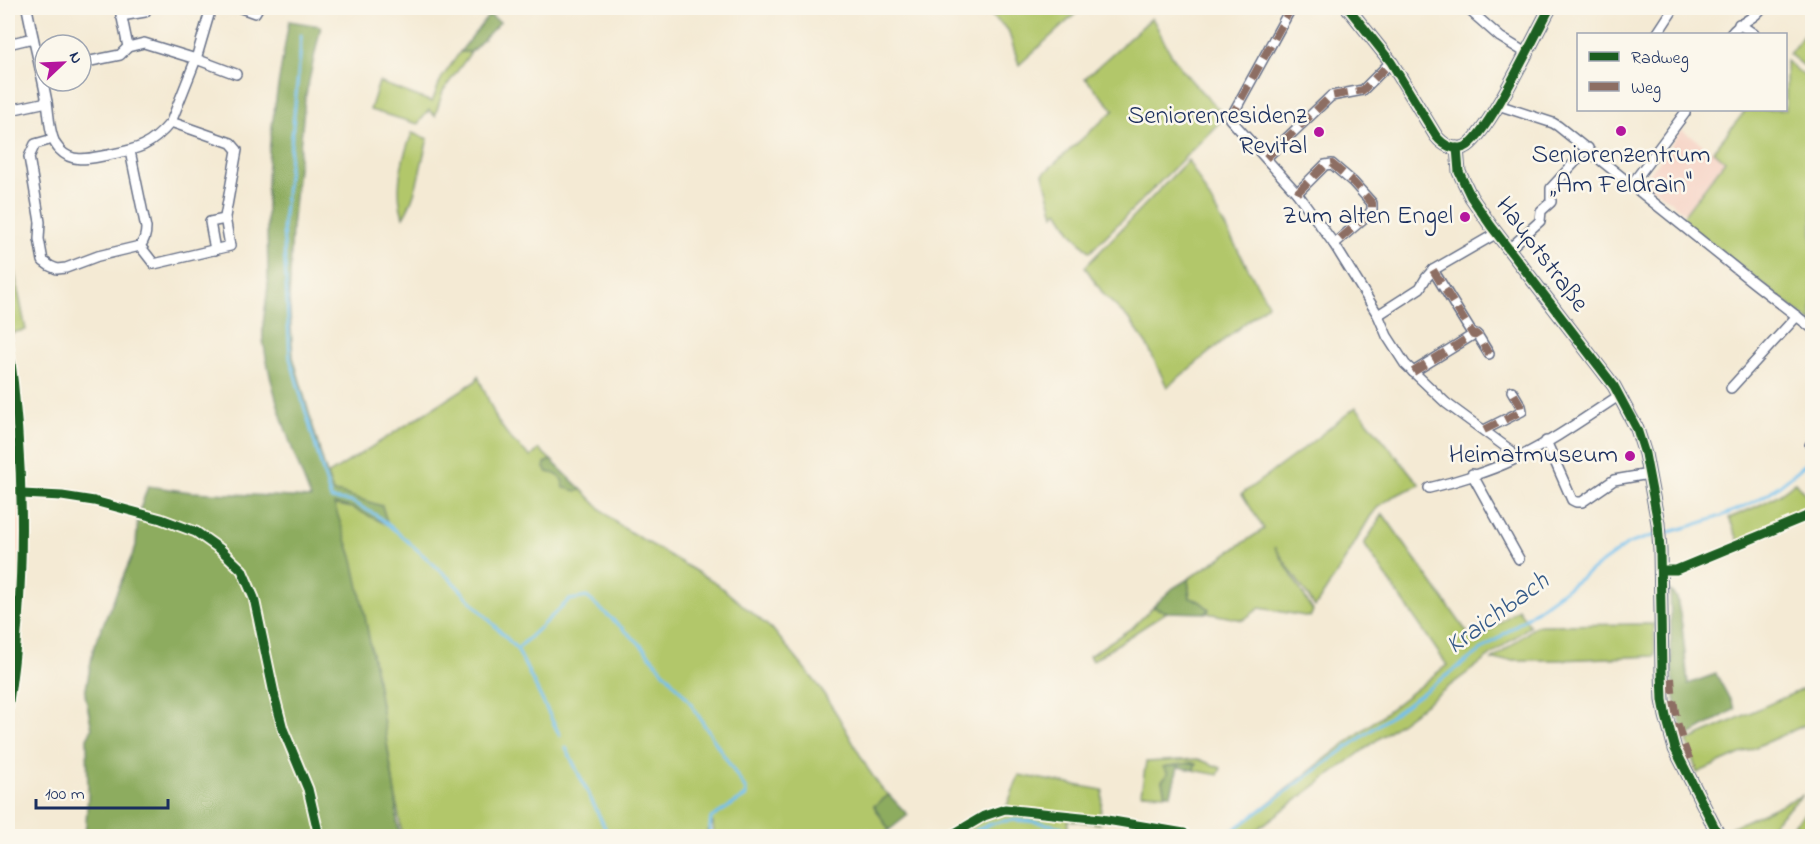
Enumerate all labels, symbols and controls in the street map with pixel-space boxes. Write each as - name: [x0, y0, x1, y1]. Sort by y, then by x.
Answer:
- north arrow: [33, 33, 93, 93]
- legend: [1577, 33, 1787, 111]
- text: Radweg: [1631, 46, 1689, 73]
- text: N: [62, 48, 88, 68]
- text: Weg: [1631, 76, 1661, 103]
- place label: Seniorenresidenz Revital: [1128, 98, 1307, 166]
- marker: Seniorenzentrum „Am Feldrain": [1614, 124, 1628, 138]
- marker: Seniorenresidenz Revital: [1312, 125, 1326, 139]
- place label: Seniorenzentrum „Am Feldrain": [1531, 137, 1711, 205]
- street label: Hauptstraße: [1485, 189, 1597, 321]
- place label: Zum alten Engel: [1282, 198, 1453, 236]
- marker: Zum alten Engel: [1458, 210, 1472, 224]
- place label: Heimatmuseum: [1449, 437, 1618, 475]
- marker: Heimatmuseum: [1623, 449, 1637, 463]
- water label: Kraichbach: [1438, 562, 1559, 665]
- scale bar: [36, 772, 168, 810]
- text: 100 m: [45, 782, 85, 808]

